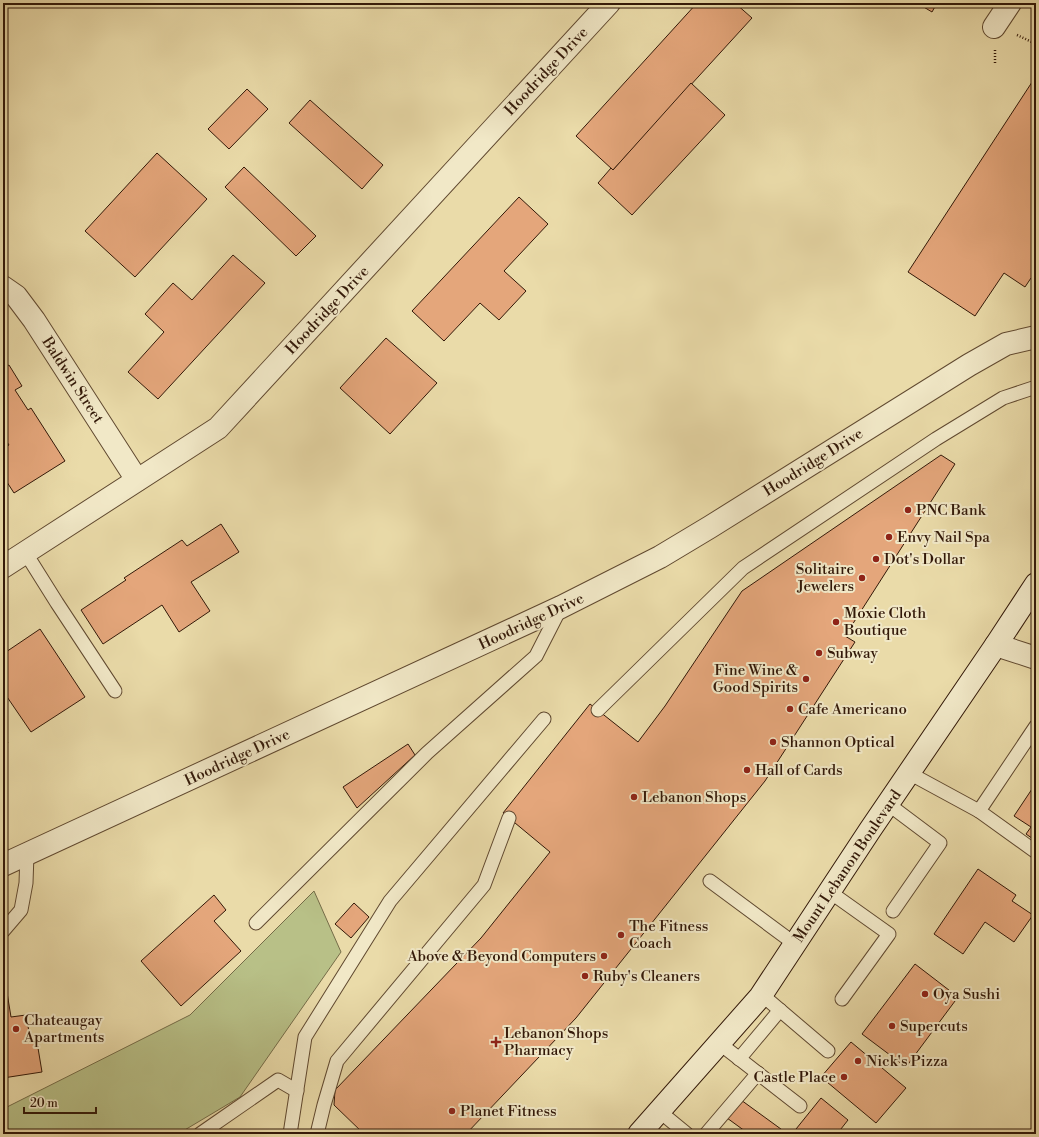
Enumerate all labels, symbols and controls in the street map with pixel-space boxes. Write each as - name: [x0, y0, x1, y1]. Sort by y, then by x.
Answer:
- street label: Hoodridge Drive: [501, 23, 592, 120]
- street label: Hoodridge Drive: [282, 262, 373, 359]
- street label: Baldwin Street: [37, 333, 108, 428]
- street label: Hoodridge Drive: [760, 424, 867, 501]
- place label: PNC Bank: [916, 501, 987, 520]
- marker: PNC Bank: [903, 505, 913, 515]
- place label: Envy Nail Spa: [897, 528, 990, 547]
- marker: Envy Nail Spa: [884, 532, 894, 542]
- place label: Dot's Dollar: [884, 550, 966, 569]
- marker: Dot's Dollar: [871, 554, 881, 564]
- place label: Solitaire Jewelers: [796, 560, 854, 596]
- marker: Solitaire Jewelers: [857, 573, 867, 583]
- street label: Hoodridge Drive: [475, 589, 587, 654]
- place label: Moxie Cloth Boutique: [843, 604, 926, 640]
- marker: Moxie Cloth Boutique: [831, 617, 841, 627]
- place label: Subway: [827, 644, 878, 663]
- marker: Subway: [814, 648, 824, 658]
- place label: Fine Wine & Good Spirits: [713, 661, 798, 697]
- marker: Fine Wine & Good Spirits: [801, 674, 811, 684]
- place label: Cafe Americano: [798, 700, 907, 719]
- marker: Cafe Americano: [785, 704, 795, 714]
- street label: Hoodridge Drive: [181, 725, 293, 790]
- place label: Shannon Optical: [781, 733, 895, 752]
- marker: Shannon Optical: [768, 737, 778, 747]
- place label: Hall of Cards: [755, 761, 843, 780]
- marker: Hall of Cards: [742, 765, 752, 775]
- street label: Mount Lebanon Boulevard: [789, 786, 906, 946]
- place label: Lebanon Shops: [642, 788, 746, 807]
- marker: Lebanon Shops: [629, 792, 639, 802]
- place label: The Fitness Coach: [629, 917, 708, 953]
- marker: The Fitness Coach: [616, 930, 626, 940]
- place label: Above & Beyond Computers: [406, 947, 596, 966]
- marker: Above & Beyond Computers: [599, 951, 609, 961]
- place label: Ruby's Cleaners: [593, 967, 700, 986]
- marker: Ruby's Cleaners: [580, 971, 590, 981]
- place label: Oya Sushi: [933, 985, 1000, 1004]
- marker: Oya Sushi: [920, 989, 930, 999]
- place label: Chateaugay Apartments: [23, 1011, 104, 1047]
- place label: Supercuts: [900, 1017, 968, 1036]
- marker: Supercuts: [887, 1021, 897, 1031]
- marker: Chateaugay Apartments: [11, 1024, 21, 1034]
- place label: Lebanon Shops Pharmacy: [504, 1024, 608, 1060]
- marker: Lebanon Shops Pharmacy: [491, 1037, 501, 1047]
- place label: Nick's Pizza: [866, 1052, 948, 1071]
- marker: Nick's Pizza: [853, 1056, 863, 1066]
- place label: Castle Place: [753, 1068, 836, 1087]
- marker: Castle Place: [839, 1072, 849, 1082]
- scale bar: [24, 1089, 96, 1115]
- text: 20 m: [30, 1096, 58, 1111]
- place label: Planet Fitness: [460, 1102, 557, 1121]
- marker: Planet Fitness: [447, 1106, 457, 1116]

